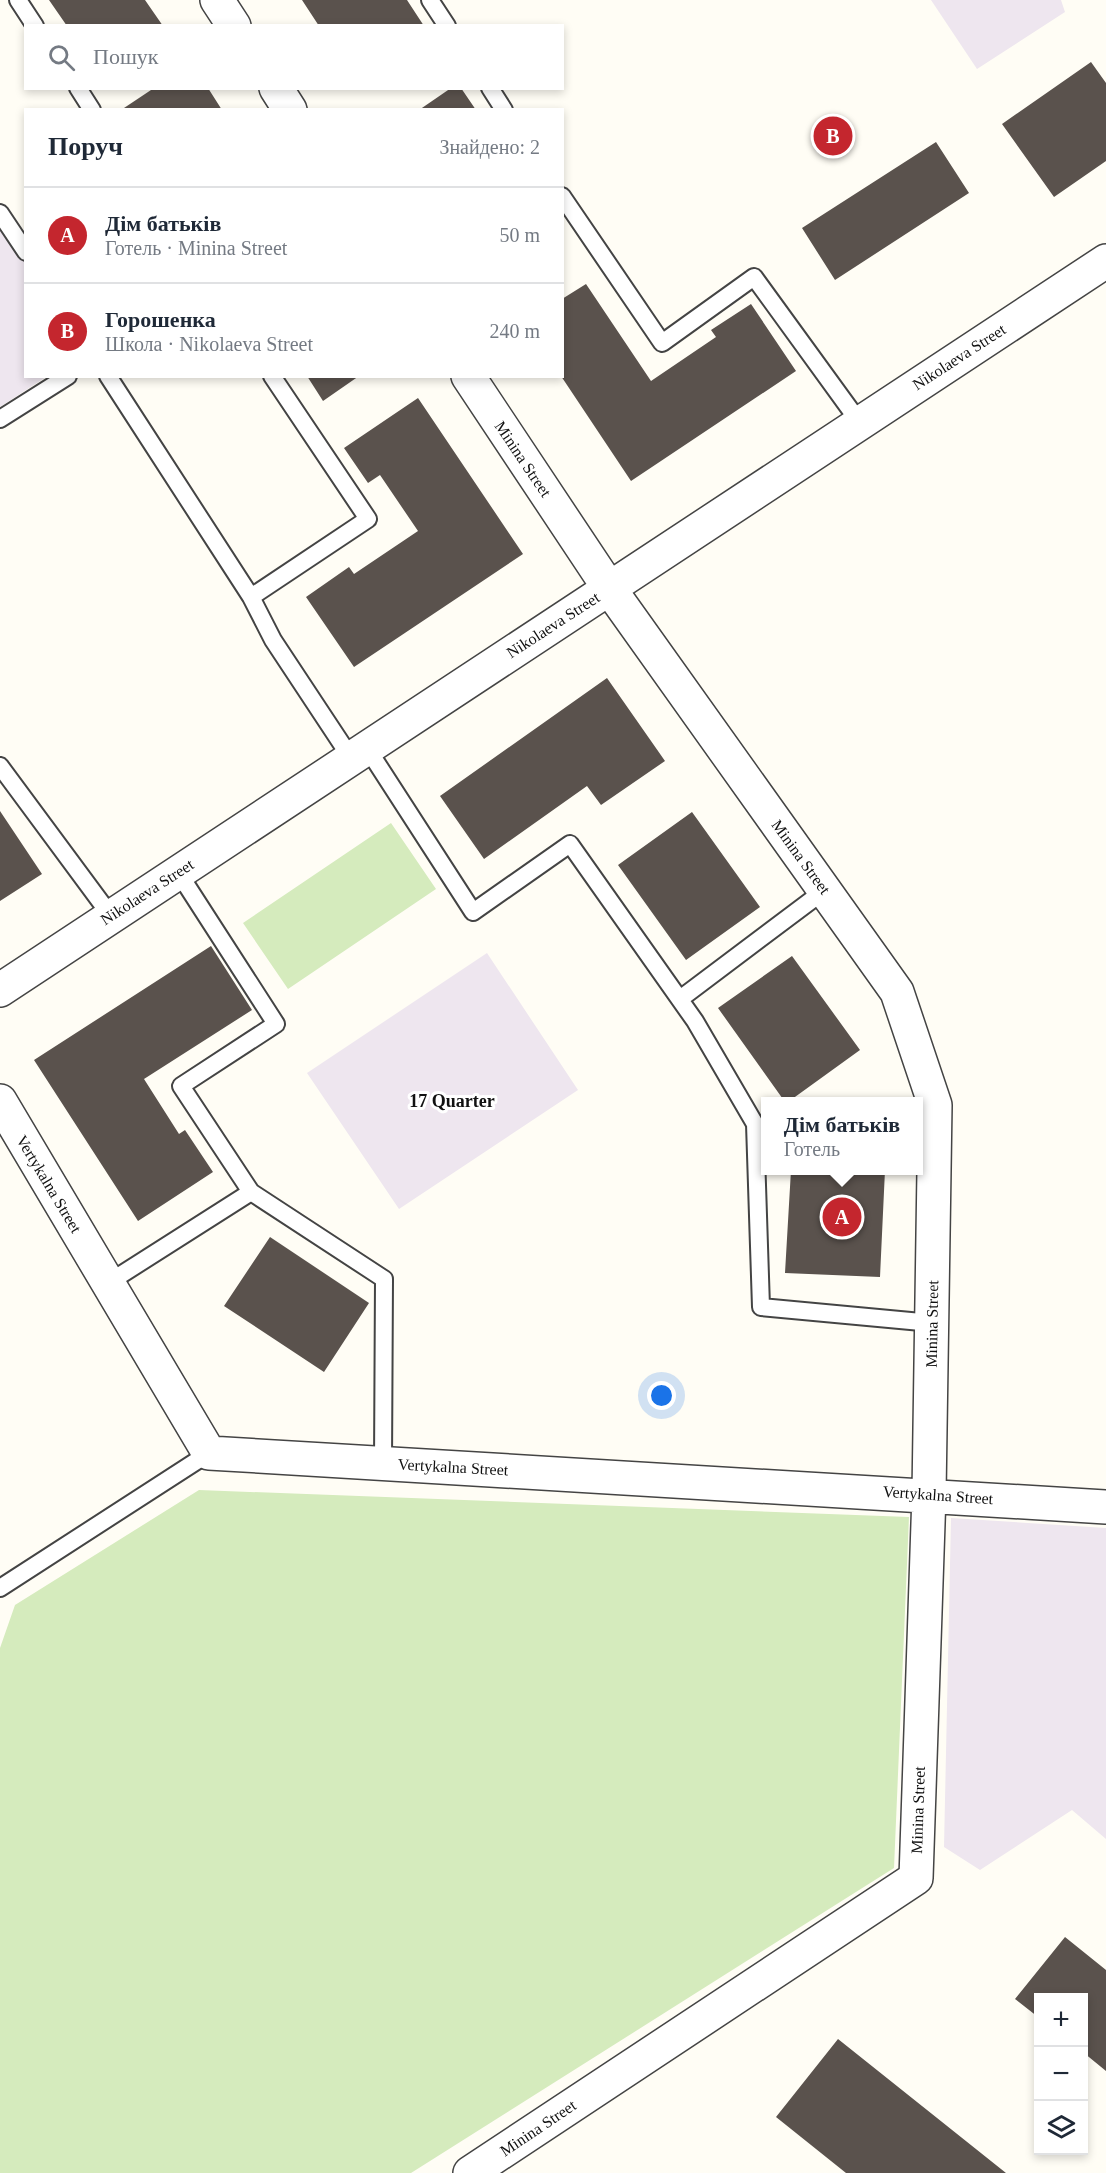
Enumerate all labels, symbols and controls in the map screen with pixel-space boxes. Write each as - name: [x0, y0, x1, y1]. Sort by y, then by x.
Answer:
- search box: [24, 24, 564, 90]
- icon: search: [45, 41, 78, 74]
- text: Пошук: [93, 44, 159, 69]
- pin: B: [814, 114, 852, 158]
- text: Поруч: [48, 132, 123, 161]
- text: Знайдено: 2: [439, 136, 540, 158]
- text: Дім батьків: [105, 211, 221, 236]
- text: A: [60, 224, 75, 246]
- text: 50 m: [499, 224, 540, 246]
- text: Готель · Minina Street: [105, 237, 287, 259]
- text: Горошенка: [105, 307, 216, 332]
- text: B: [61, 320, 74, 342]
- text: 240 m: [489, 320, 540, 342]
- street label: Nikolaeva Street: [909, 320, 1009, 393]
- text: Школа · Nikolaeva Street: [105, 333, 313, 355]
- street label: Minina Street: [491, 418, 555, 500]
- street label: Nikolaeva Street: [503, 588, 603, 661]
- street label: Minina Street: [768, 817, 834, 898]
- street label: Nikolaeva Street: [97, 855, 197, 928]
- district label: 17 Quarter: [409, 1091, 495, 1111]
- popup: [761, 1097, 923, 1175]
- text: Дім батьків: [784, 1112, 900, 1137]
- street label: Vertykalna Street: [12, 1132, 85, 1237]
- text: Готель: [784, 1138, 840, 1160]
- pin: A: [822, 1194, 862, 1240]
- street label: Minina Street: [923, 1280, 941, 1368]
- your location: [647, 1381, 676, 1410]
- street label: Vertykalna Street: [397, 1456, 509, 1479]
- street label: Vertykalna Street: [882, 1483, 994, 1508]
- street label: Minina Street: [908, 1765, 928, 1854]
- map controls: [1034, 1993, 1088, 2155]
- button: +: [1034, 1993, 1088, 2047]
- button: −: [1034, 2047, 1088, 2101]
- street label: Minina Street: [497, 2096, 579, 2160]
- button: layers: [1034, 2101, 1088, 2155]

